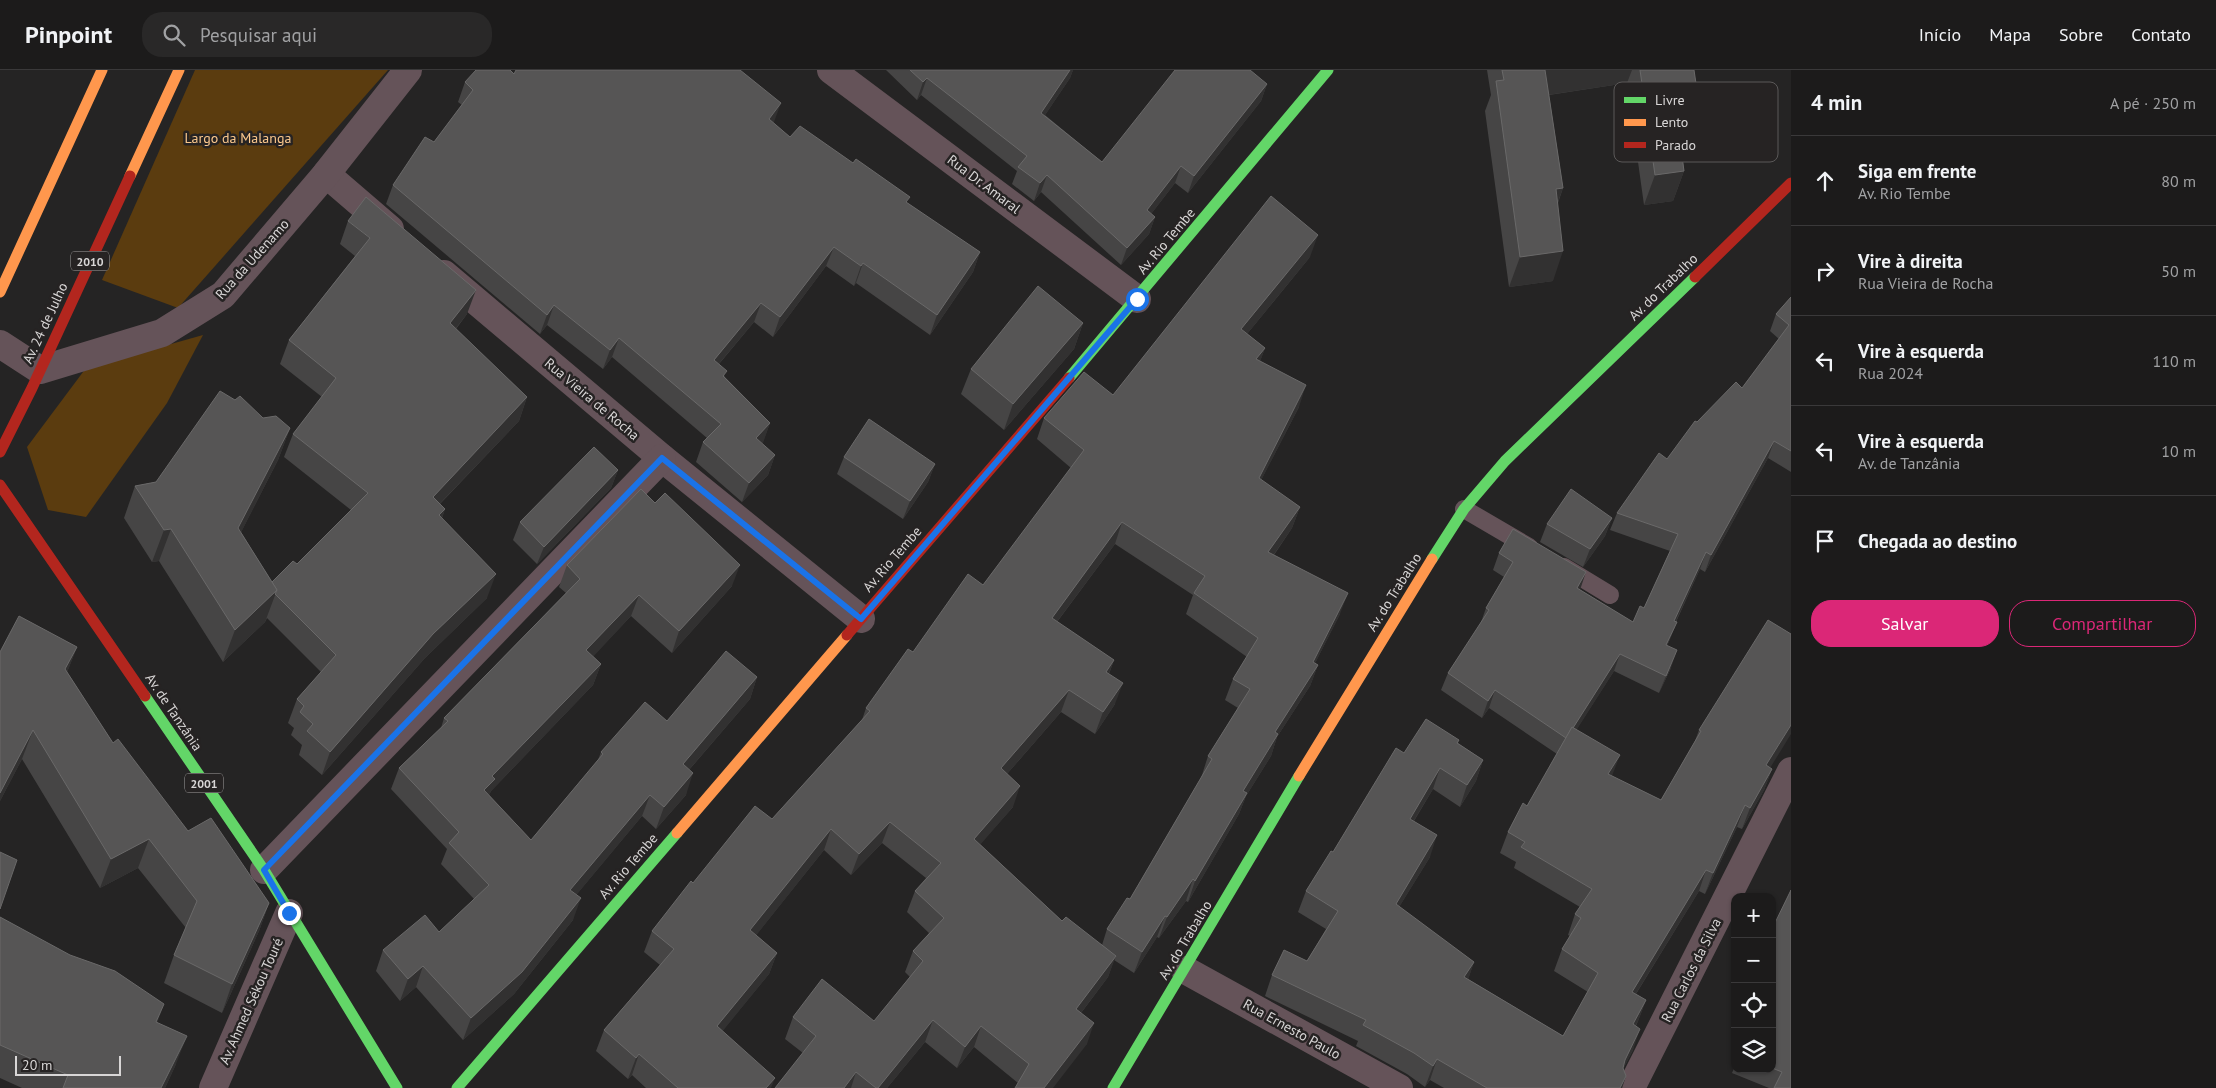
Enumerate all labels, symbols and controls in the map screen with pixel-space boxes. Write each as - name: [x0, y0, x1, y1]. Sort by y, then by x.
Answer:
- search box: [142, 12, 492, 57]
- text: Pinpoint: [25, 19, 112, 50]
- icon: search: [160, 21, 188, 49]
- text: Pesquisar aqui: [200, 23, 317, 47]
- text: Início: [1919, 23, 1961, 46]
- text: Mapa: [1989, 23, 2031, 46]
- text: Sobre: [2059, 23, 2103, 46]
- text: Contato: [2131, 23, 2191, 46]
- legend: [1614, 82, 1778, 162]
- text: 4 min: [1811, 89, 1862, 116]
- text: Livre: [1655, 91, 1685, 109]
- text: A pé · 250 m: [2110, 93, 2196, 113]
- text: Lento: [1655, 113, 1688, 131]
- park label: Largo da Malanga: [185, 129, 291, 147]
- text: Parado: [1655, 136, 1696, 154]
- street label: Rua Dr. Amaral: [944, 151, 1024, 217]
- text: Siga em frente: [1858, 159, 1976, 183]
- icon: ahead: [1811, 167, 1839, 195]
- text: 80 m: [2161, 171, 2196, 191]
- text: Av. Rio Tembe: [1858, 183, 1951, 203]
- street label: Av. Rio Tembe: [1133, 204, 1199, 278]
- street label: Rua da Udenamo: [211, 215, 293, 303]
- text: Vire à direita: [1858, 249, 1963, 273]
- street label: Av. do Trabalho: [1625, 250, 1701, 324]
- road number: 2010: [71, 252, 109, 270]
- icon: right: [1811, 257, 1839, 285]
- text: 50 m: [2161, 261, 2196, 281]
- text: Rua Vieira de Rocha: [1858, 273, 1993, 293]
- street label: Av. 24 de Julho: [18, 280, 72, 366]
- route start: [1126, 288, 1149, 311]
- text: Vire à esquerda: [1858, 339, 1984, 363]
- icon: left: [1811, 347, 1839, 375]
- text: 110 m: [2153, 351, 2196, 371]
- street label: Rua Vieira de Rocha: [541, 354, 643, 444]
- text: Rua 2024: [1858, 363, 1923, 383]
- text: Vire à esquerda: [1858, 429, 1984, 453]
- icon: left: [1811, 437, 1839, 465]
- text: 10 m: [2161, 441, 2196, 461]
- text: Av. de Tanzânia: [1858, 453, 1960, 473]
- street label: Av. Rio Tembe: [859, 522, 925, 596]
- icon: arrive: [1811, 527, 1839, 555]
- text: Chegada ao destino: [1858, 529, 2017, 553]
- street label: Av. do Trabalho: [1363, 549, 1425, 635]
- button: Salvar: [1811, 600, 1999, 647]
- button: Compartilhar: [2009, 600, 2196, 647]
- street label: Av. de Tanzânia: [142, 670, 207, 754]
- road number: 2001: [185, 774, 223, 792]
- street label: Av. Rio Tembe: [595, 829, 661, 903]
- map controls: [1731, 893, 1776, 1073]
- button: +: [1731, 893, 1776, 938]
- street label: Av. do Trabalho: [1154, 897, 1216, 983]
- route end: [278, 902, 301, 925]
- street label: Rua Carlos da Silva: [1657, 915, 1725, 1025]
- street label: Av. Ahmed Sékou Touré: [215, 935, 287, 1067]
- button: −: [1731, 938, 1776, 983]
- button: locate: [1731, 983, 1776, 1028]
- street label: Rua Ernesto Paulo: [1240, 995, 1344, 1063]
- button: layers: [1731, 1028, 1776, 1073]
- scale bar: [15, 1053, 121, 1076]
- text: 20 m: [22, 1056, 52, 1074]

